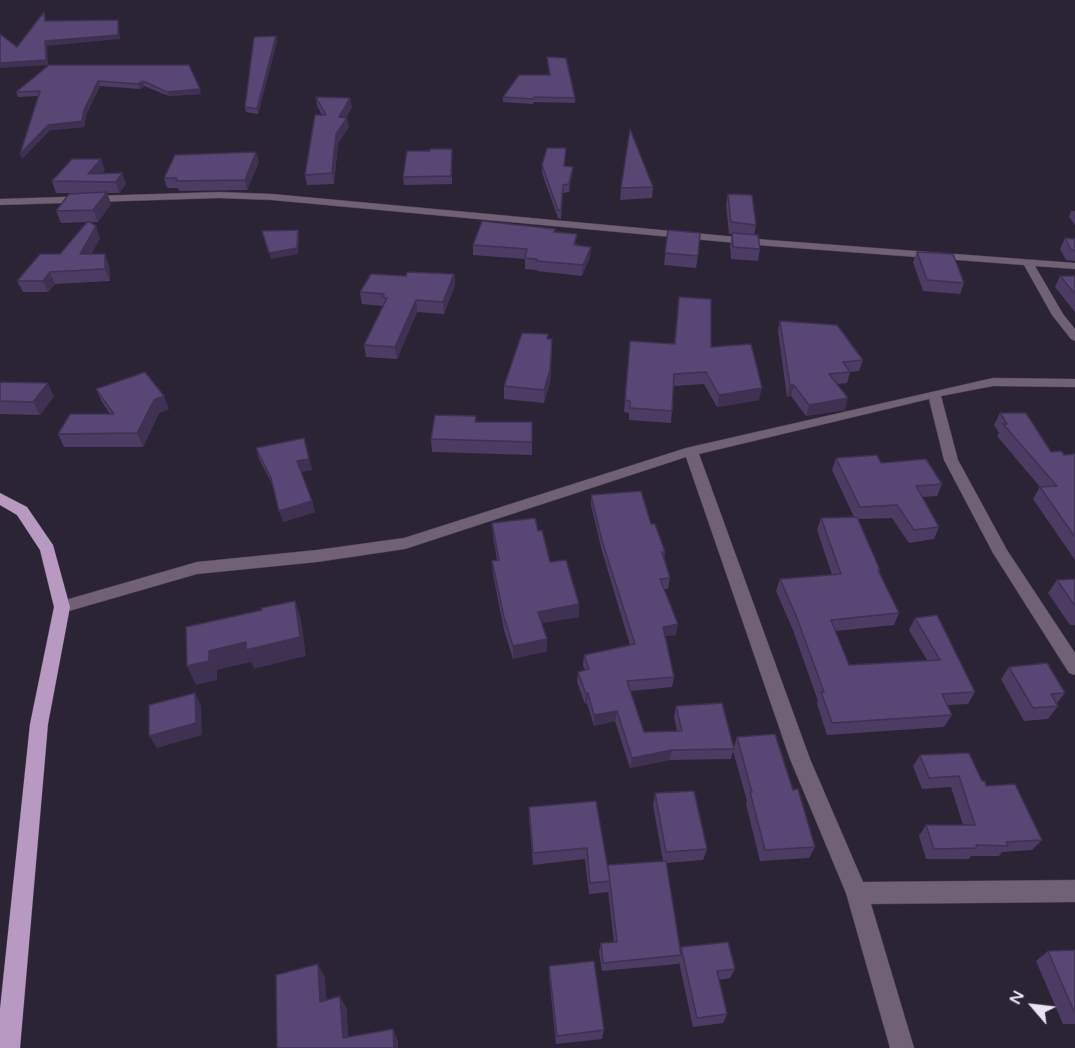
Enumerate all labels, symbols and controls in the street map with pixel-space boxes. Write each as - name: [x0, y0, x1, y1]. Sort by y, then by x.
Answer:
- north arrow: [1003, 976, 1063, 1036]
- text: N: [1005, 987, 1029, 1008]

